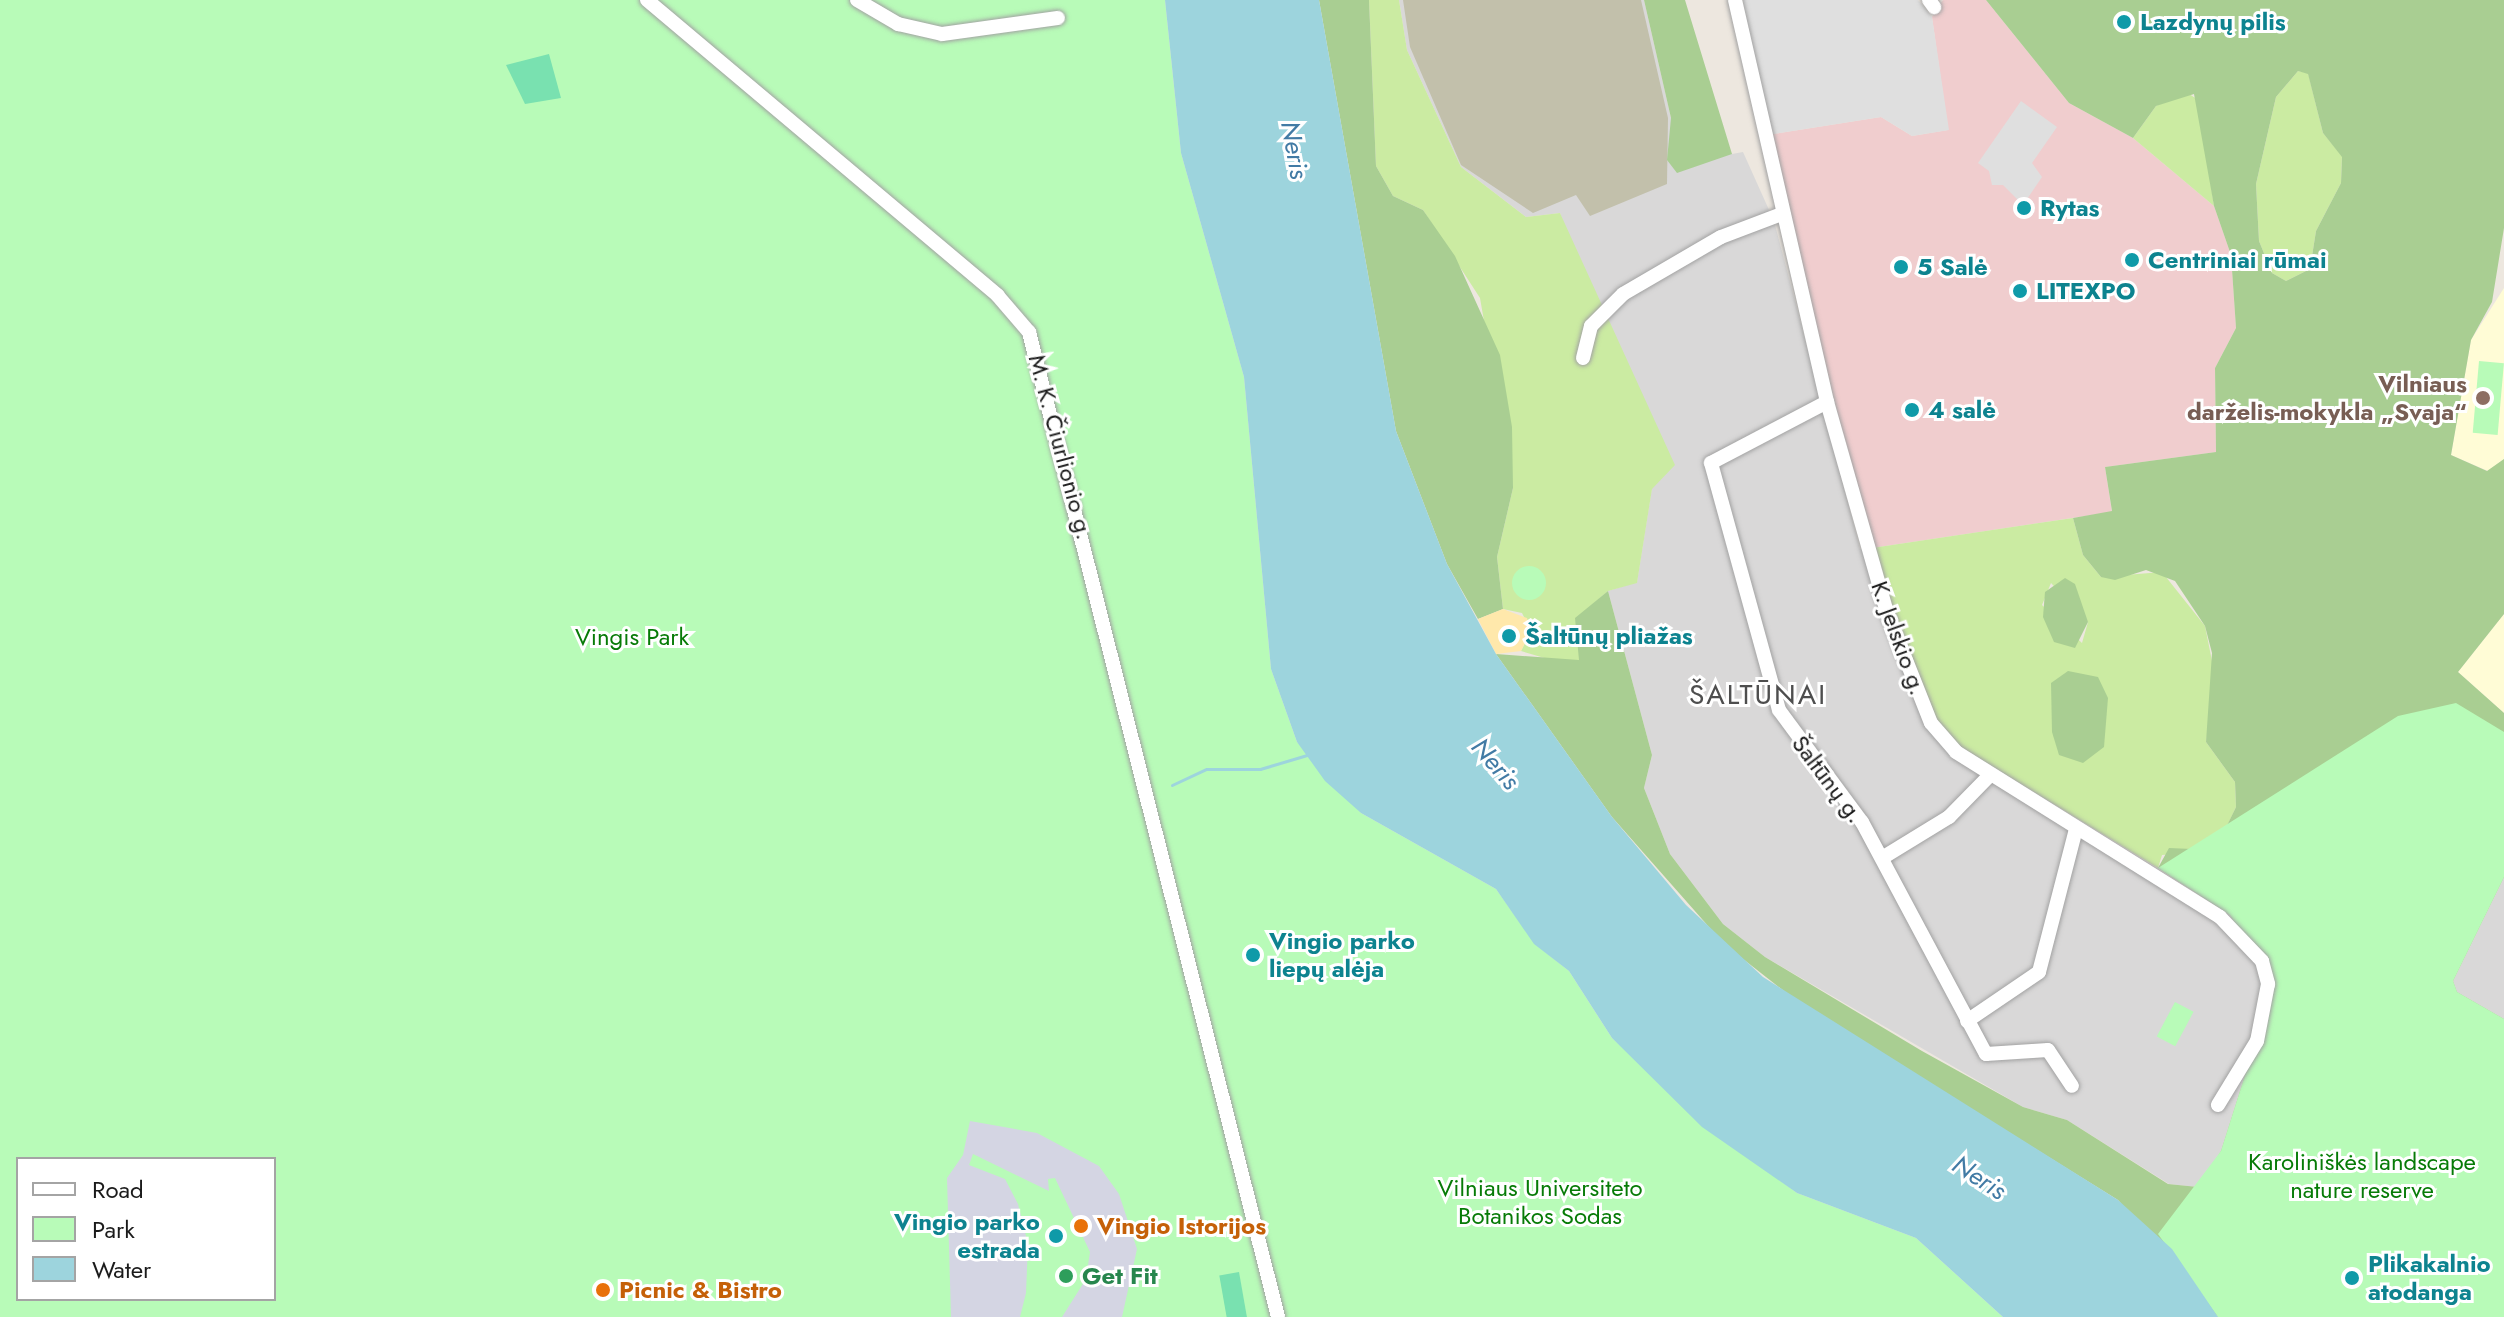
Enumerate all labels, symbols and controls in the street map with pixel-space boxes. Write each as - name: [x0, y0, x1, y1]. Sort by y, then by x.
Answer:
- place label: Lazdynų pilis: [2140, 8, 2286, 36]
- marker: Lazdynų pilis: [2115, 13, 2133, 31]
- water label: Neris: [1274, 119, 1314, 181]
- place label: Rytas: [2040, 194, 2100, 222]
- marker: Rytas: [2015, 199, 2033, 217]
- place label: Centriniai rūmai: [2148, 246, 2327, 274]
- marker: Centriniai rūmai: [2123, 251, 2141, 269]
- place label: 5 Salė: [1917, 253, 1988, 281]
- marker: 5 Salė: [1892, 258, 1910, 276]
- place label: LITEXPO: [2036, 277, 2135, 305]
- marker: LITEXPO: [2011, 282, 2029, 300]
- street label: M. K. Čiurlionio g.: [1022, 351, 1100, 543]
- place label: Vilniaus darželis-mokykla „Svaja“: [2187, 370, 2467, 426]
- marker: Vilniaus darželis-mokykla „Svaja“: [2474, 389, 2492, 407]
- place label: 4 salė: [1928, 396, 1996, 424]
- marker: 4 salė: [1903, 401, 1921, 419]
- street label: K. Jelskio g.: [1865, 577, 1933, 699]
- place label: Šaltūnų pliažas: [1525, 622, 1693, 650]
- park label: Vingis Park: [575, 623, 689, 651]
- marker: Šaltūnų pliažas: [1500, 627, 1518, 645]
- district label: ŠALTŪNAI: [1689, 678, 1827, 712]
- street label: Šaltūnų g.: [1786, 730, 1870, 828]
- water label: Neris: [1464, 732, 1526, 796]
- place label: Vingio parko liepų alėja: [1269, 927, 1415, 983]
- marker: Vingio parko liepų alėja: [1244, 946, 1262, 964]
- park label: Karoliniškės landscape nature reserve: [2248, 1148, 2476, 1204]
- water label: Neris: [1946, 1149, 2012, 1207]
- legend: [16, 1157, 276, 1301]
- text: Road: [92, 1172, 144, 1207]
- park label: Vilniaus Universiteto Botanikos Sodas: [1437, 1174, 1643, 1230]
- place label: Vingio parko estrada: [894, 1208, 1040, 1264]
- text: Park: [92, 1212, 135, 1247]
- place label: Vingio Istorijos: [1097, 1212, 1266, 1240]
- marker: Vingio Istorijos: [1072, 1217, 1090, 1235]
- marker: Vingio parko estrada: [1047, 1227, 1065, 1245]
- place label: Plikakalnio atodanga: [2368, 1250, 2491, 1306]
- text: Water: [92, 1252, 151, 1287]
- place label: Get Fit: [1082, 1262, 1158, 1290]
- marker: Get Fit: [1057, 1267, 1075, 1285]
- marker: Plikakalnio atodanga: [2343, 1269, 2361, 1287]
- place label: Picnic & Bistro: [619, 1276, 782, 1304]
- marker: Picnic & Bistro: [594, 1281, 612, 1299]

